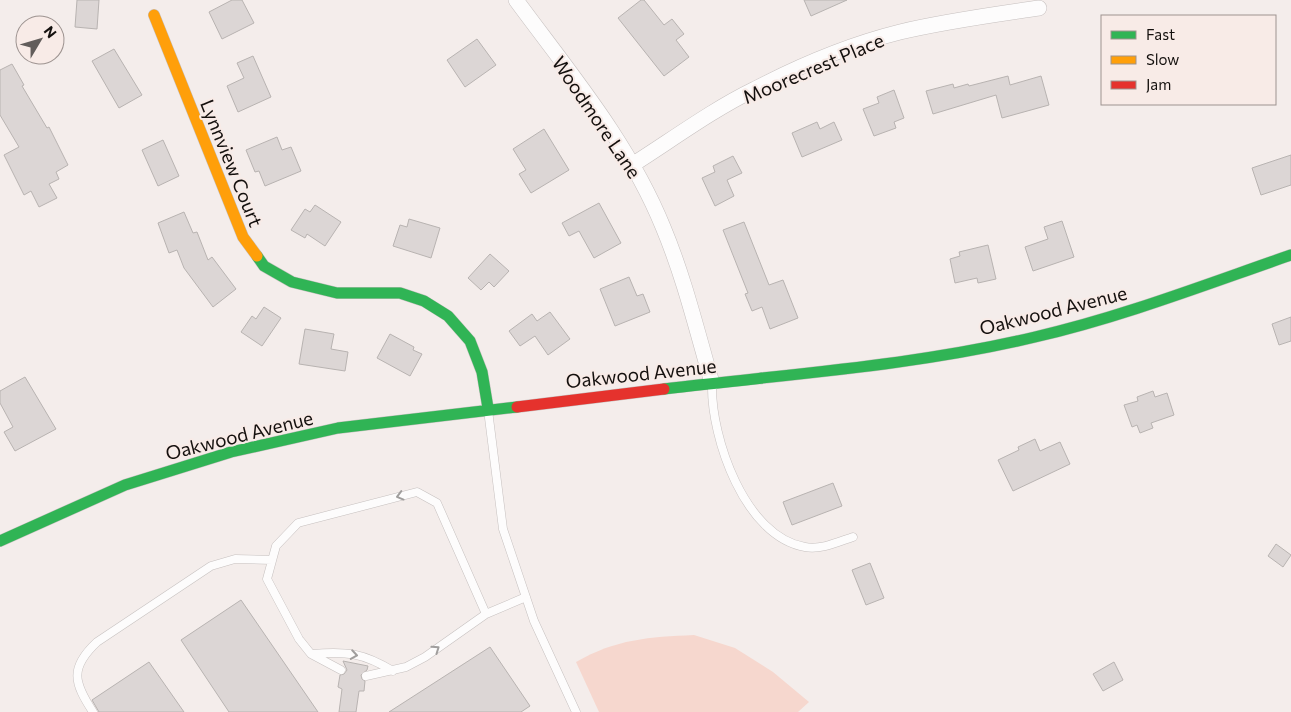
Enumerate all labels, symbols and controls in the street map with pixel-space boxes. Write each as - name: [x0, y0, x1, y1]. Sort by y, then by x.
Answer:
- north arrow: [15, 15, 65, 65]
- legend: [1101, 15, 1276, 105]
- text: N: [41, 22, 61, 41]
- text: Fast: [1146, 25, 1175, 43]
- street label: Moorecrest Place: [739, 28, 887, 108]
- text: Slow: [1146, 50, 1179, 68]
- street label: Woodmore Lane: [548, 52, 646, 182]
- text: Jam: [1146, 75, 1171, 93]
- street label: Lynnview Court: [196, 96, 268, 230]
- street label: Oakwood Avenue: [977, 281, 1129, 339]
- street label: Oakwood Avenue: [565, 354, 717, 392]
- street label: Oakwood Avenue: [163, 406, 315, 464]
- one-way arrow: [396, 491, 404, 501]
- one-way arrow: [431, 646, 440, 655]
- one-way arrow: [350, 649, 358, 660]

